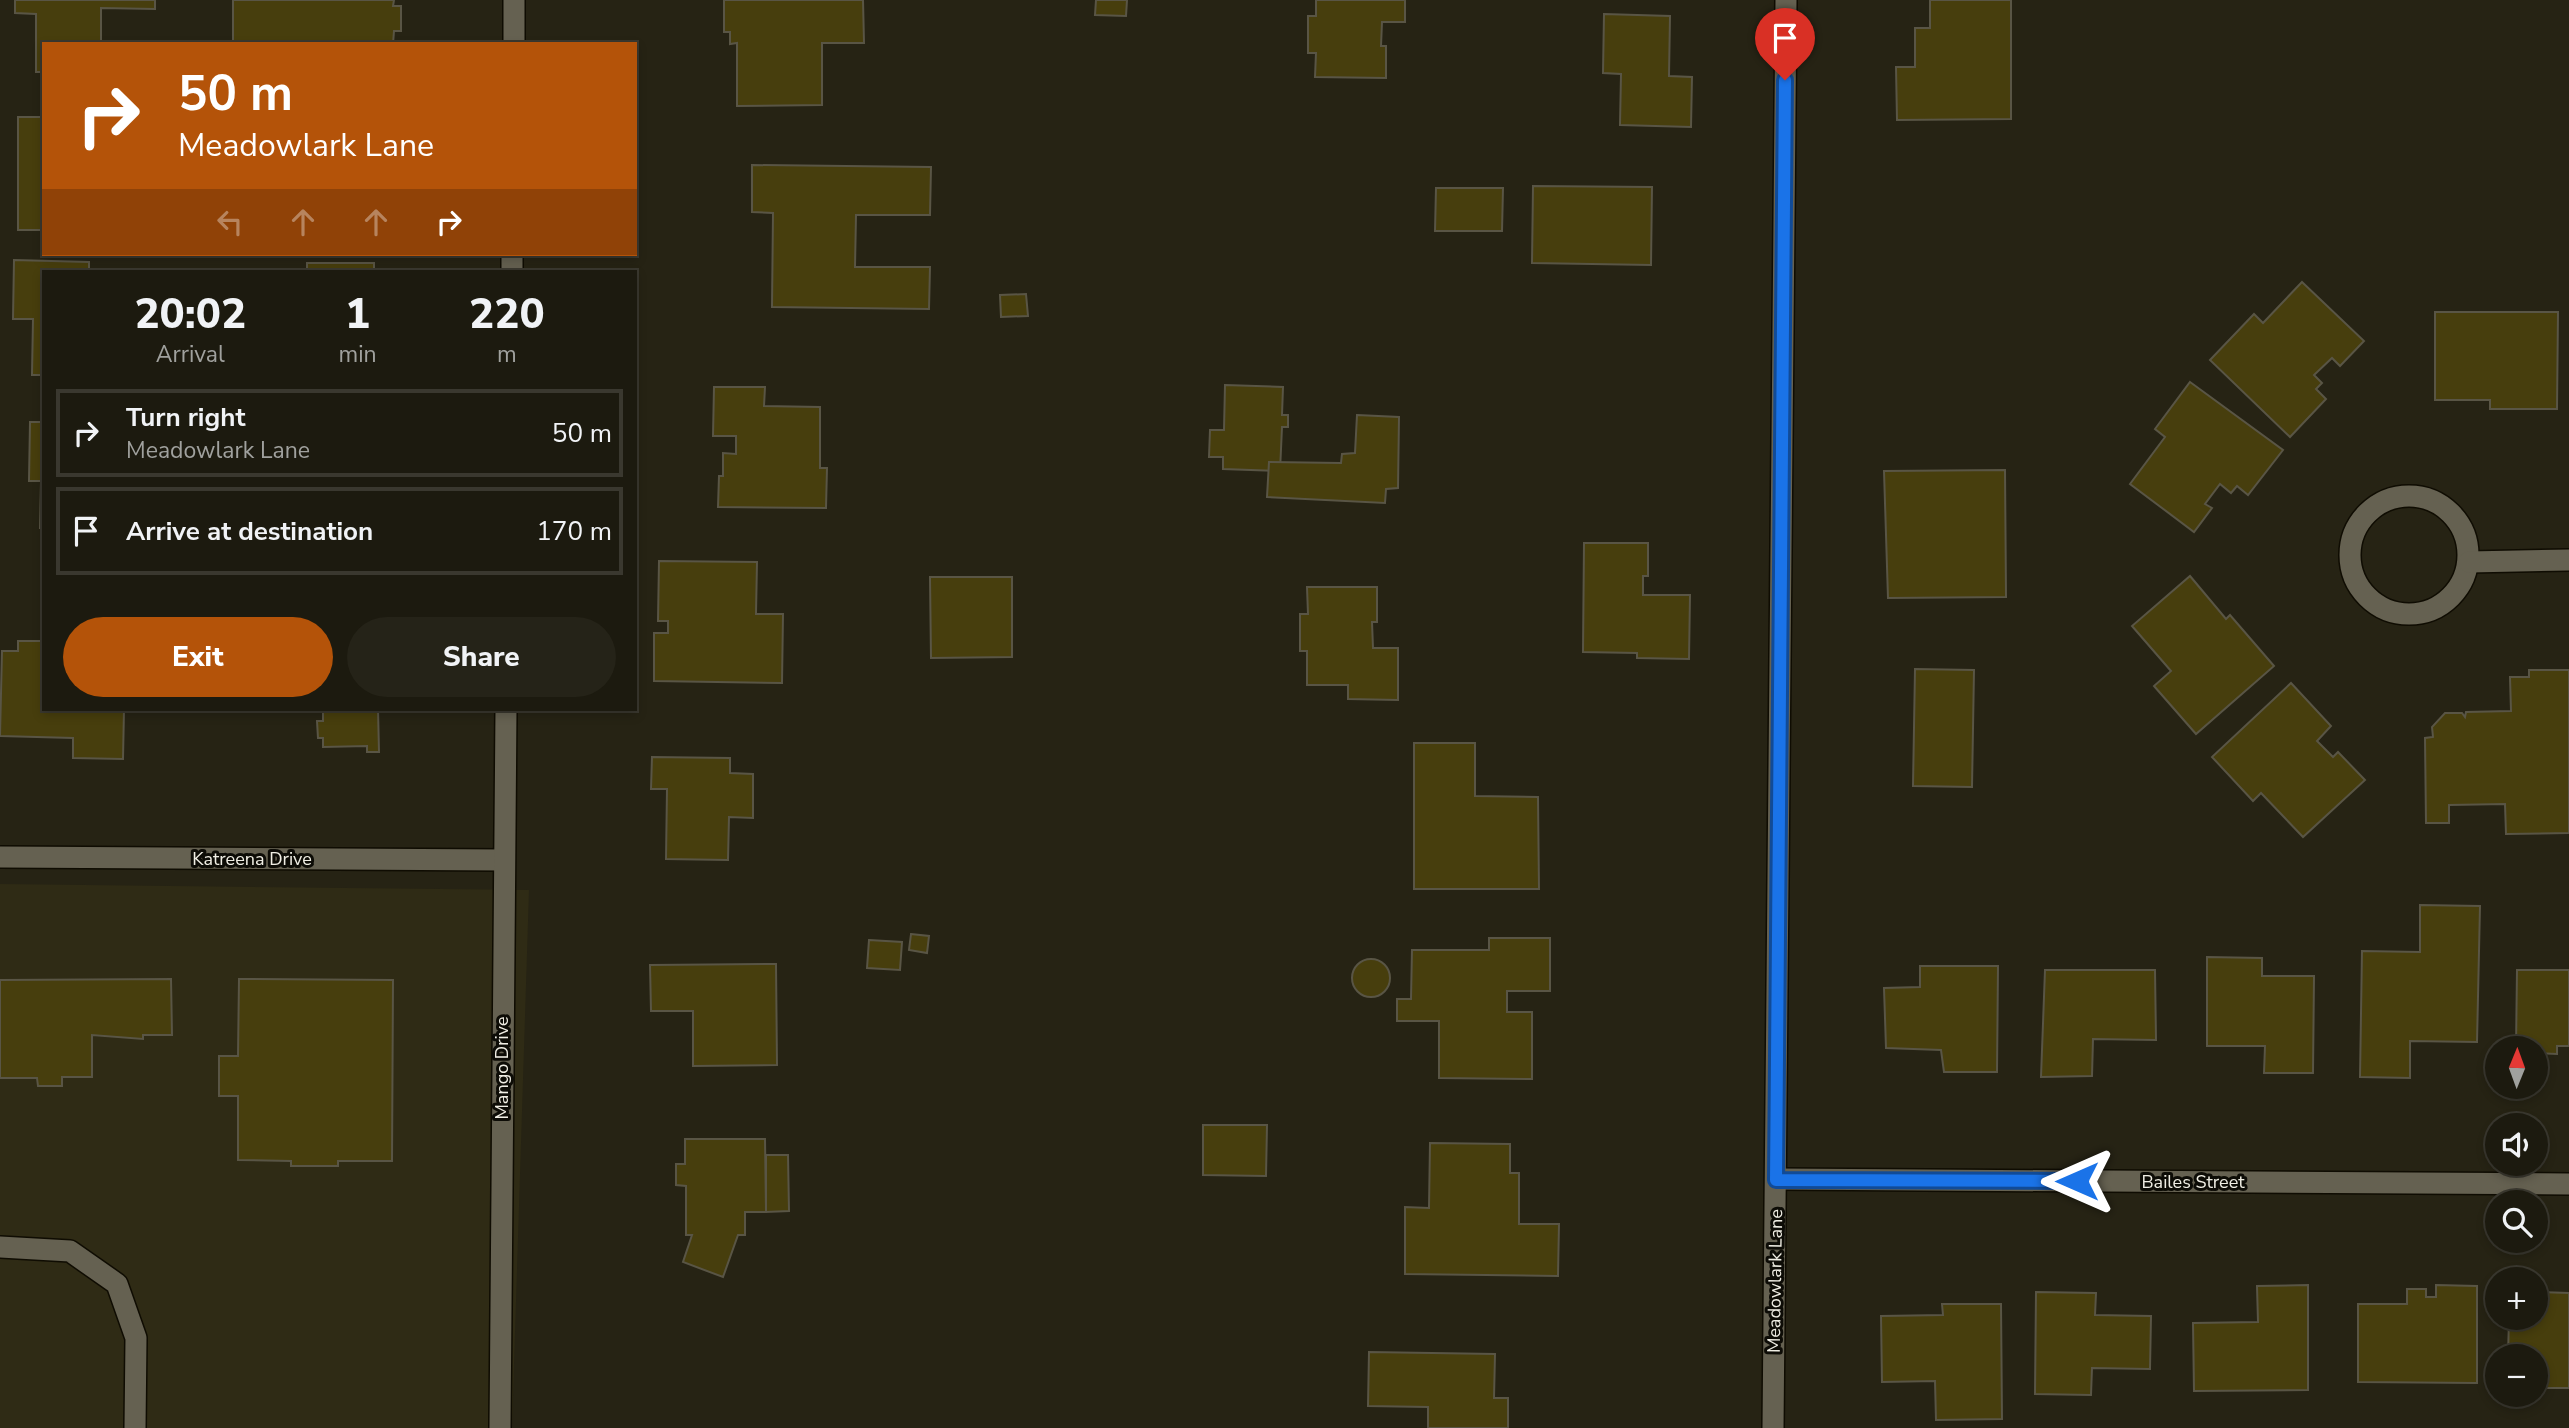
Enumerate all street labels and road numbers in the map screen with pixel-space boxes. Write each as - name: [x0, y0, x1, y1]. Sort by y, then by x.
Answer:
- street label: Katreena Drive: [192, 847, 312, 871]
- street label: Mango Drive: [490, 1016, 514, 1120]
- street label: Bailes Street: [2141, 1170, 2245, 1194]
- street label: Meadowlark Lane: [1762, 1209, 1788, 1353]

